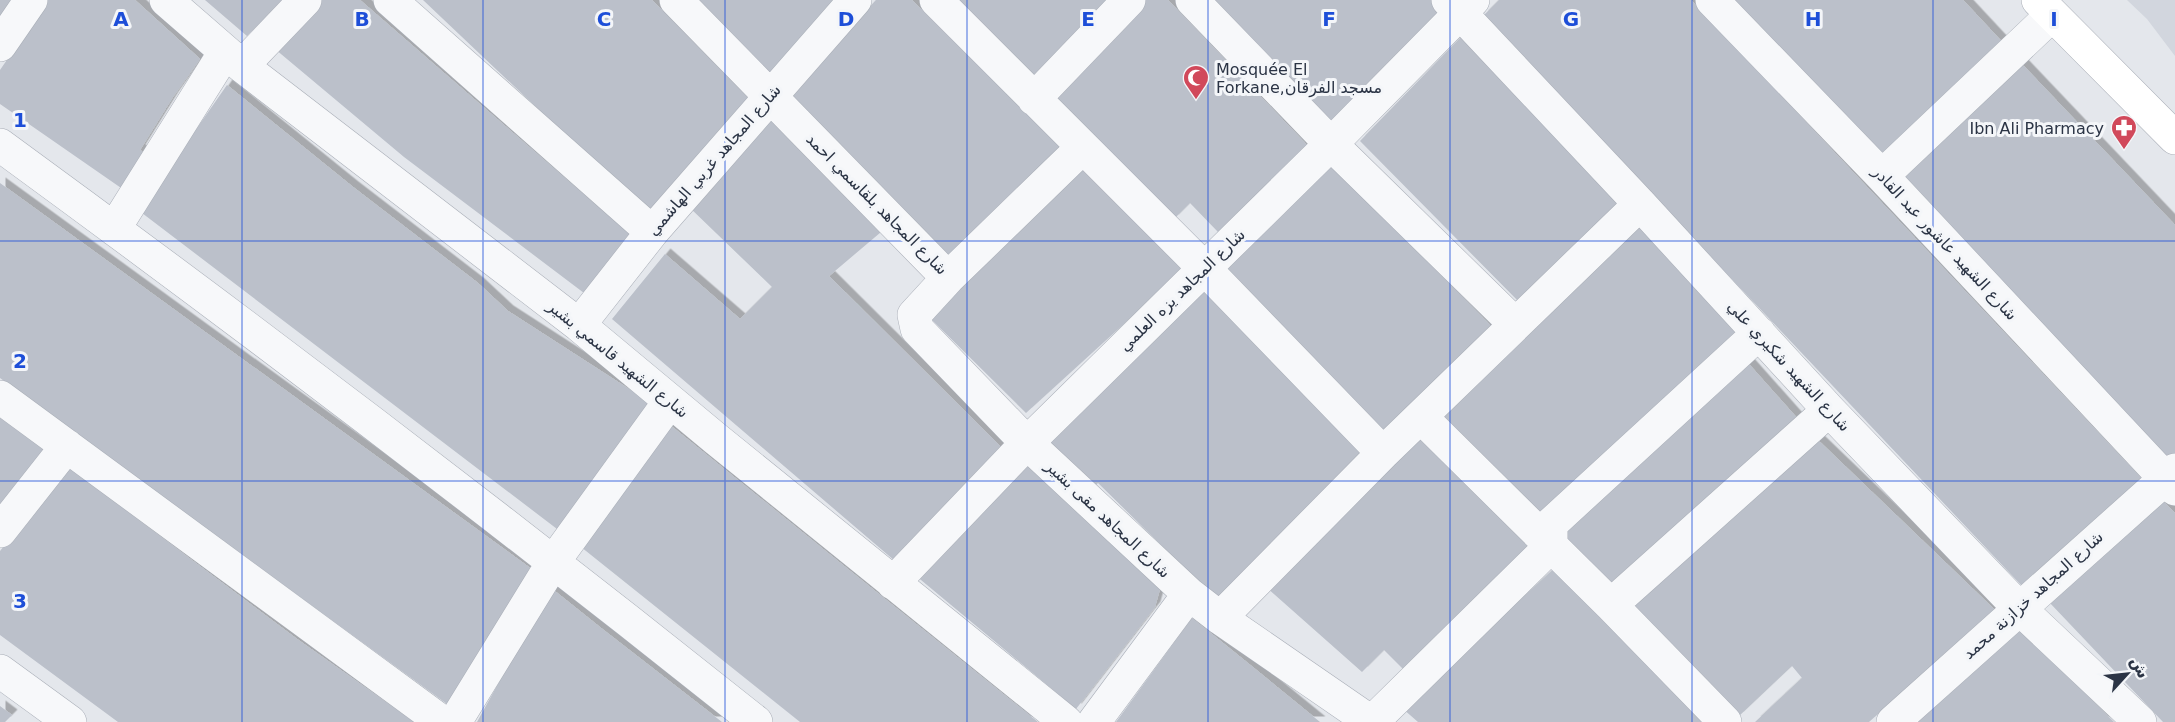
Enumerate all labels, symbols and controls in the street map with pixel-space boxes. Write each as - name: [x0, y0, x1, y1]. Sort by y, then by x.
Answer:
- text: A: [113, 7, 129, 31]
- text: B: [354, 7, 370, 31]
- text: C: [597, 7, 611, 31]
- text: D: [838, 7, 854, 31]
- text: E: [1081, 7, 1095, 31]
- text: F: [1322, 7, 1336, 31]
- text: G: [1563, 7, 1579, 31]
- text: H: [1805, 7, 1821, 31]
- text: I: [2050, 7, 2058, 31]
- place label: Mosquée El Forkane,مسجد الفرقان: [1216, 60, 1382, 98]
- mosque icon: Mosquée El Forkane,مسجد الفرقان: [1181, 63, 1211, 101]
- street label: شارع المجاهد غربي الهاشمي: [643, 81, 786, 240]
- text: 1: [13, 108, 27, 132]
- pharmacy icon: Ibn Ali Pharmacy: [2109, 113, 2139, 151]
- place label: Ibn Ali Pharmacy: [1969, 119, 2104, 138]
- street label: شارع المجاهد بلقاسمي احمد: [802, 129, 952, 279]
- street label: شارع الشهيد عاشور عبد القادر: [1867, 161, 2021, 325]
- street label: شارع المجاهد يزه العلمي: [1115, 225, 1250, 356]
- street label: شارع الشهيد قاسمي بشير: [542, 296, 692, 423]
- street label: شارع الشهيد شكيري علي: [1723, 297, 1854, 436]
- text: 2: [13, 349, 27, 373]
- street label: شارع المجاهد مقى بشير: [1040, 456, 1174, 583]
- street label: شارع المجاهد خزازنة محمد: [1959, 527, 2108, 664]
- text: 3: [13, 589, 27, 613]
- north arrow: [2097, 644, 2157, 704]
- text: ش: [2126, 653, 2153, 682]

